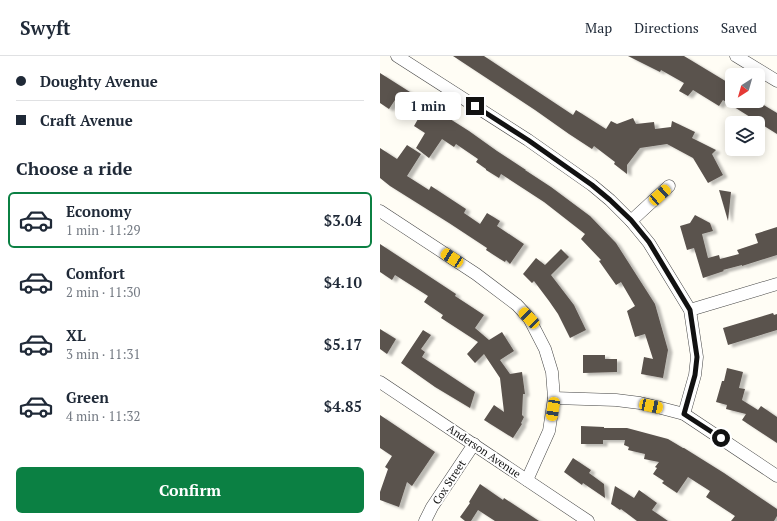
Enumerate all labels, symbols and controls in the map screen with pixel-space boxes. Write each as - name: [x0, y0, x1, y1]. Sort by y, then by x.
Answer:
- text: Swyft: [20, 15, 71, 40]
- text: Map: [585, 18, 612, 37]
- text: Directions: [634, 18, 699, 37]
- text: Saved: [721, 18, 757, 37]
- north arrow: [725, 68, 765, 108]
- map controls: [725, 68, 765, 156]
- text: Doughty Avenue: [40, 71, 158, 91]
- callout: 1 min: [395, 92, 461, 120]
- text: 1 min: [410, 97, 446, 115]
- route end: [466, 97, 484, 115]
- text: Craft Avenue: [40, 110, 133, 130]
- button: layers: [725, 116, 765, 156]
- text: Choose a ride: [16, 156, 132, 180]
- car: [647, 183, 673, 207]
- text: Economy: [66, 201, 131, 221]
- icon: car: [18, 202, 54, 238]
- text: $3.04: [324, 210, 362, 230]
- text: 1 min · 11:29: [66, 221, 140, 239]
- car: [439, 246, 465, 270]
- text: Comfort: [66, 263, 125, 283]
- icon: car: [18, 264, 54, 300]
- text: $4.10: [324, 272, 362, 292]
- text: 2 min · 11:30: [66, 283, 140, 301]
- car: [516, 305, 542, 331]
- text: XL: [66, 325, 86, 345]
- icon: car: [18, 326, 54, 362]
- text: $5.17: [324, 334, 362, 354]
- text: 3 min · 11:31: [66, 345, 140, 363]
- text: Green: [66, 387, 109, 407]
- icon: car: [18, 388, 54, 424]
- text: $4.85: [324, 396, 362, 416]
- car: [545, 396, 561, 422]
- car: [638, 398, 664, 414]
- text: 4 min · 11:32: [66, 407, 140, 425]
- street label: Anderson Avenue: [445, 421, 524, 481]
- route start: [712, 429, 730, 447]
- street label: Cox Street: [429, 457, 469, 507]
- button: Confirm: [16, 467, 364, 513]

